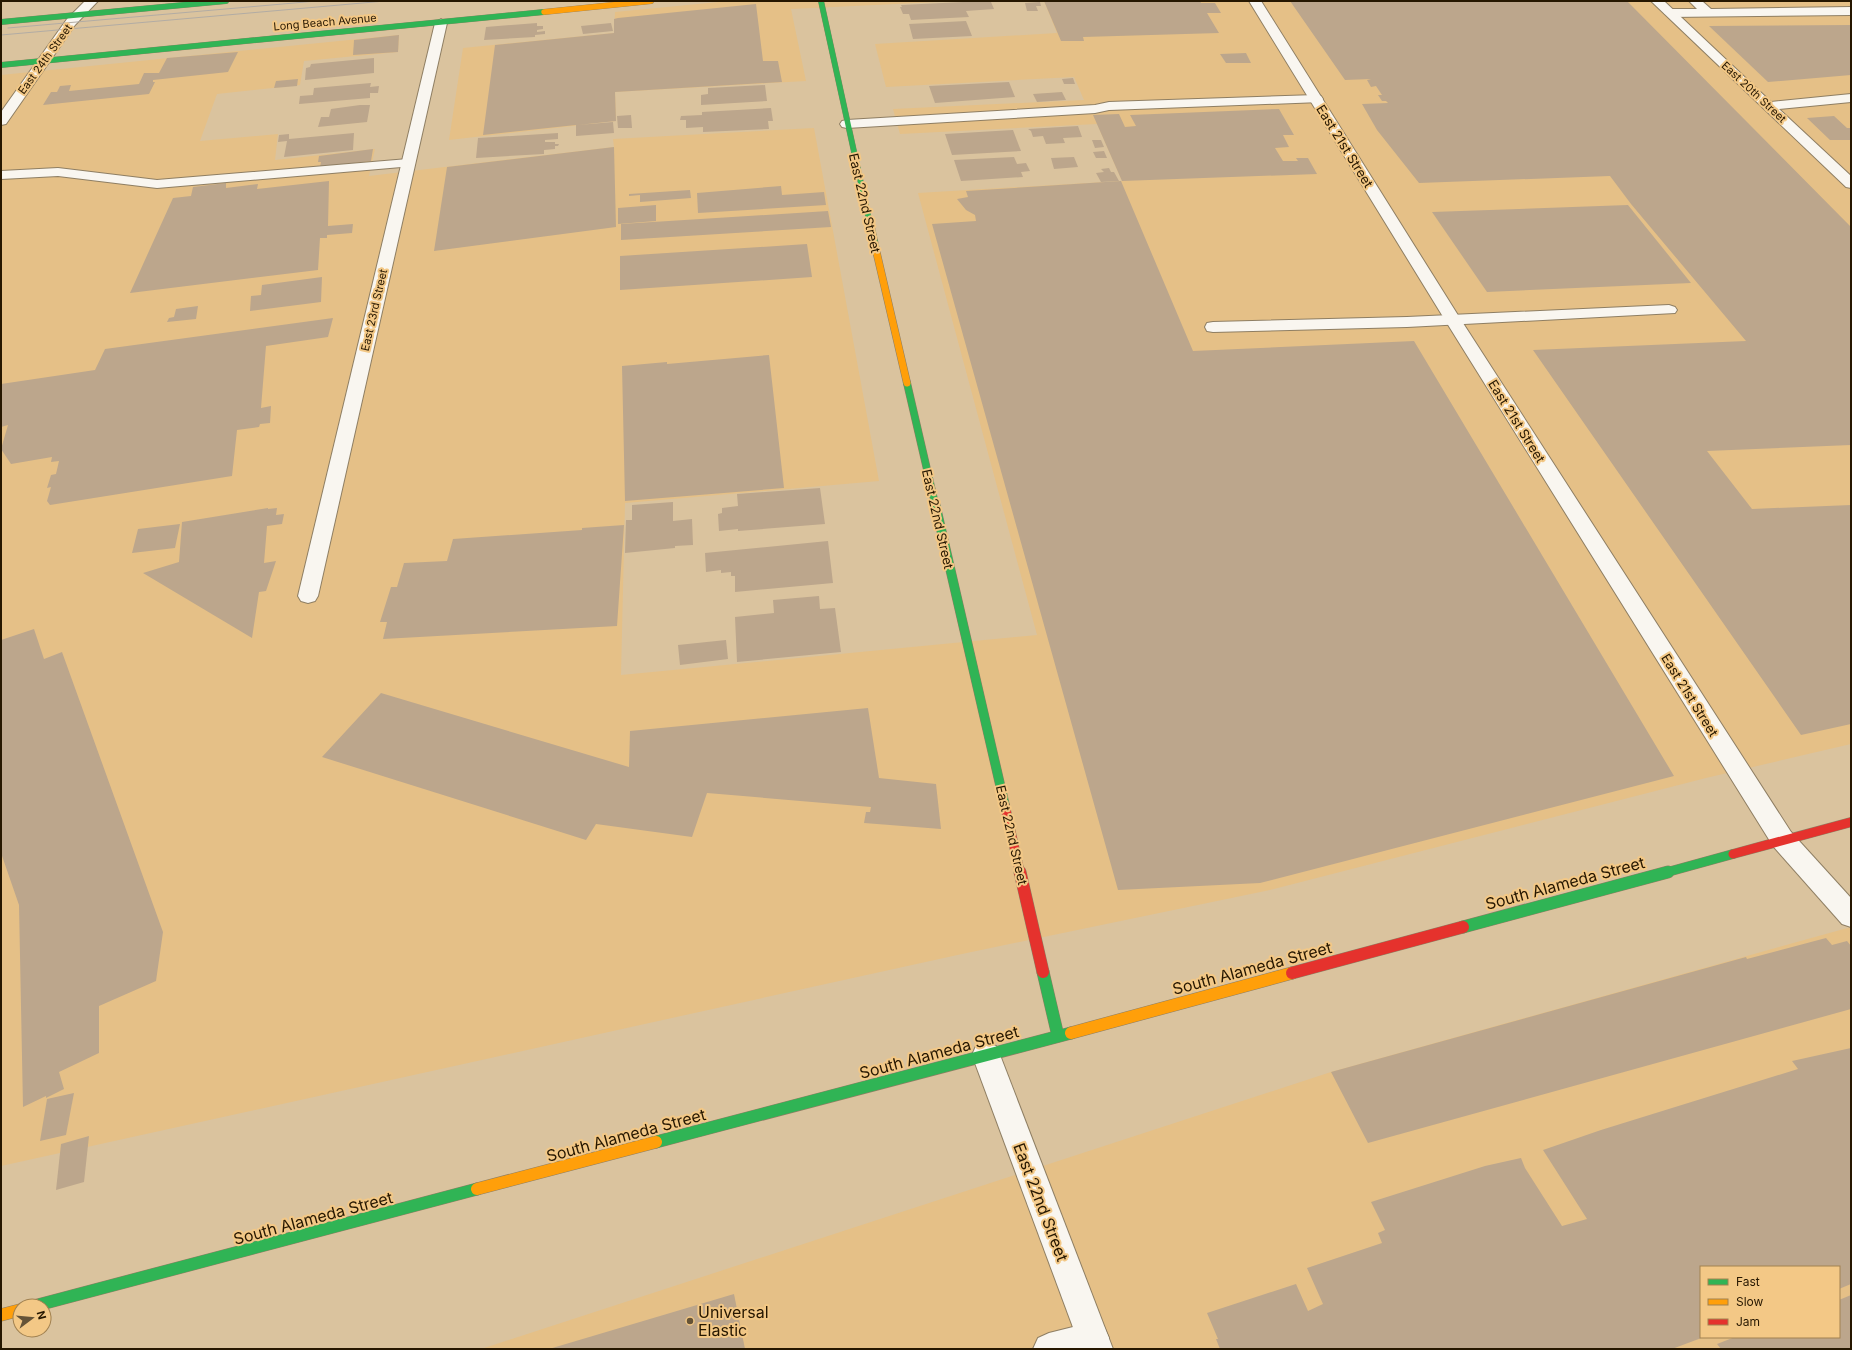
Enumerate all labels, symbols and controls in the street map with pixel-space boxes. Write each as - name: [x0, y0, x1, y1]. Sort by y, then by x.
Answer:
- street label: Long Beach Avenue: [273, 11, 377, 33]
- street label: East 24th Street: [15, 21, 75, 97]
- street label: East 20th Street: [1719, 58, 1790, 126]
- street label: East 21st Street: [1313, 102, 1377, 190]
- street label: East 22nd Street: [846, 152, 884, 254]
- street label: East 23rd Street: [358, 267, 390, 352]
- street label: East 21st Street: [1485, 377, 1549, 465]
- street label: East 22nd Street: [919, 468, 957, 570]
- street label: East 21st Street: [1658, 651, 1722, 739]
- street label: East 22nd Street: [993, 784, 1031, 886]
- street label: South Alameda Street: [1483, 852, 1647, 914]
- street label: South Alameda Street: [1170, 937, 1334, 999]
- street label: South Alameda Street: [857, 1021, 1021, 1083]
- street label: South Alameda Street: [544, 1104, 708, 1166]
- street label: East 22nd Street: [1009, 1140, 1073, 1264]
- street label: South Alameda Street: [231, 1187, 395, 1249]
- legend: [1700, 1266, 1840, 1338]
- text: Fast: [1736, 1274, 1760, 1289]
- text: Slow: [1736, 1294, 1764, 1309]
- north arrow: [12, 1298, 52, 1338]
- place label: Universal Elastic: [698, 1302, 769, 1340]
- text: N: [34, 1309, 49, 1321]
- text: Jam: [1736, 1314, 1760, 1329]
- marker: Universal Elastic: [685, 1316, 695, 1326]

